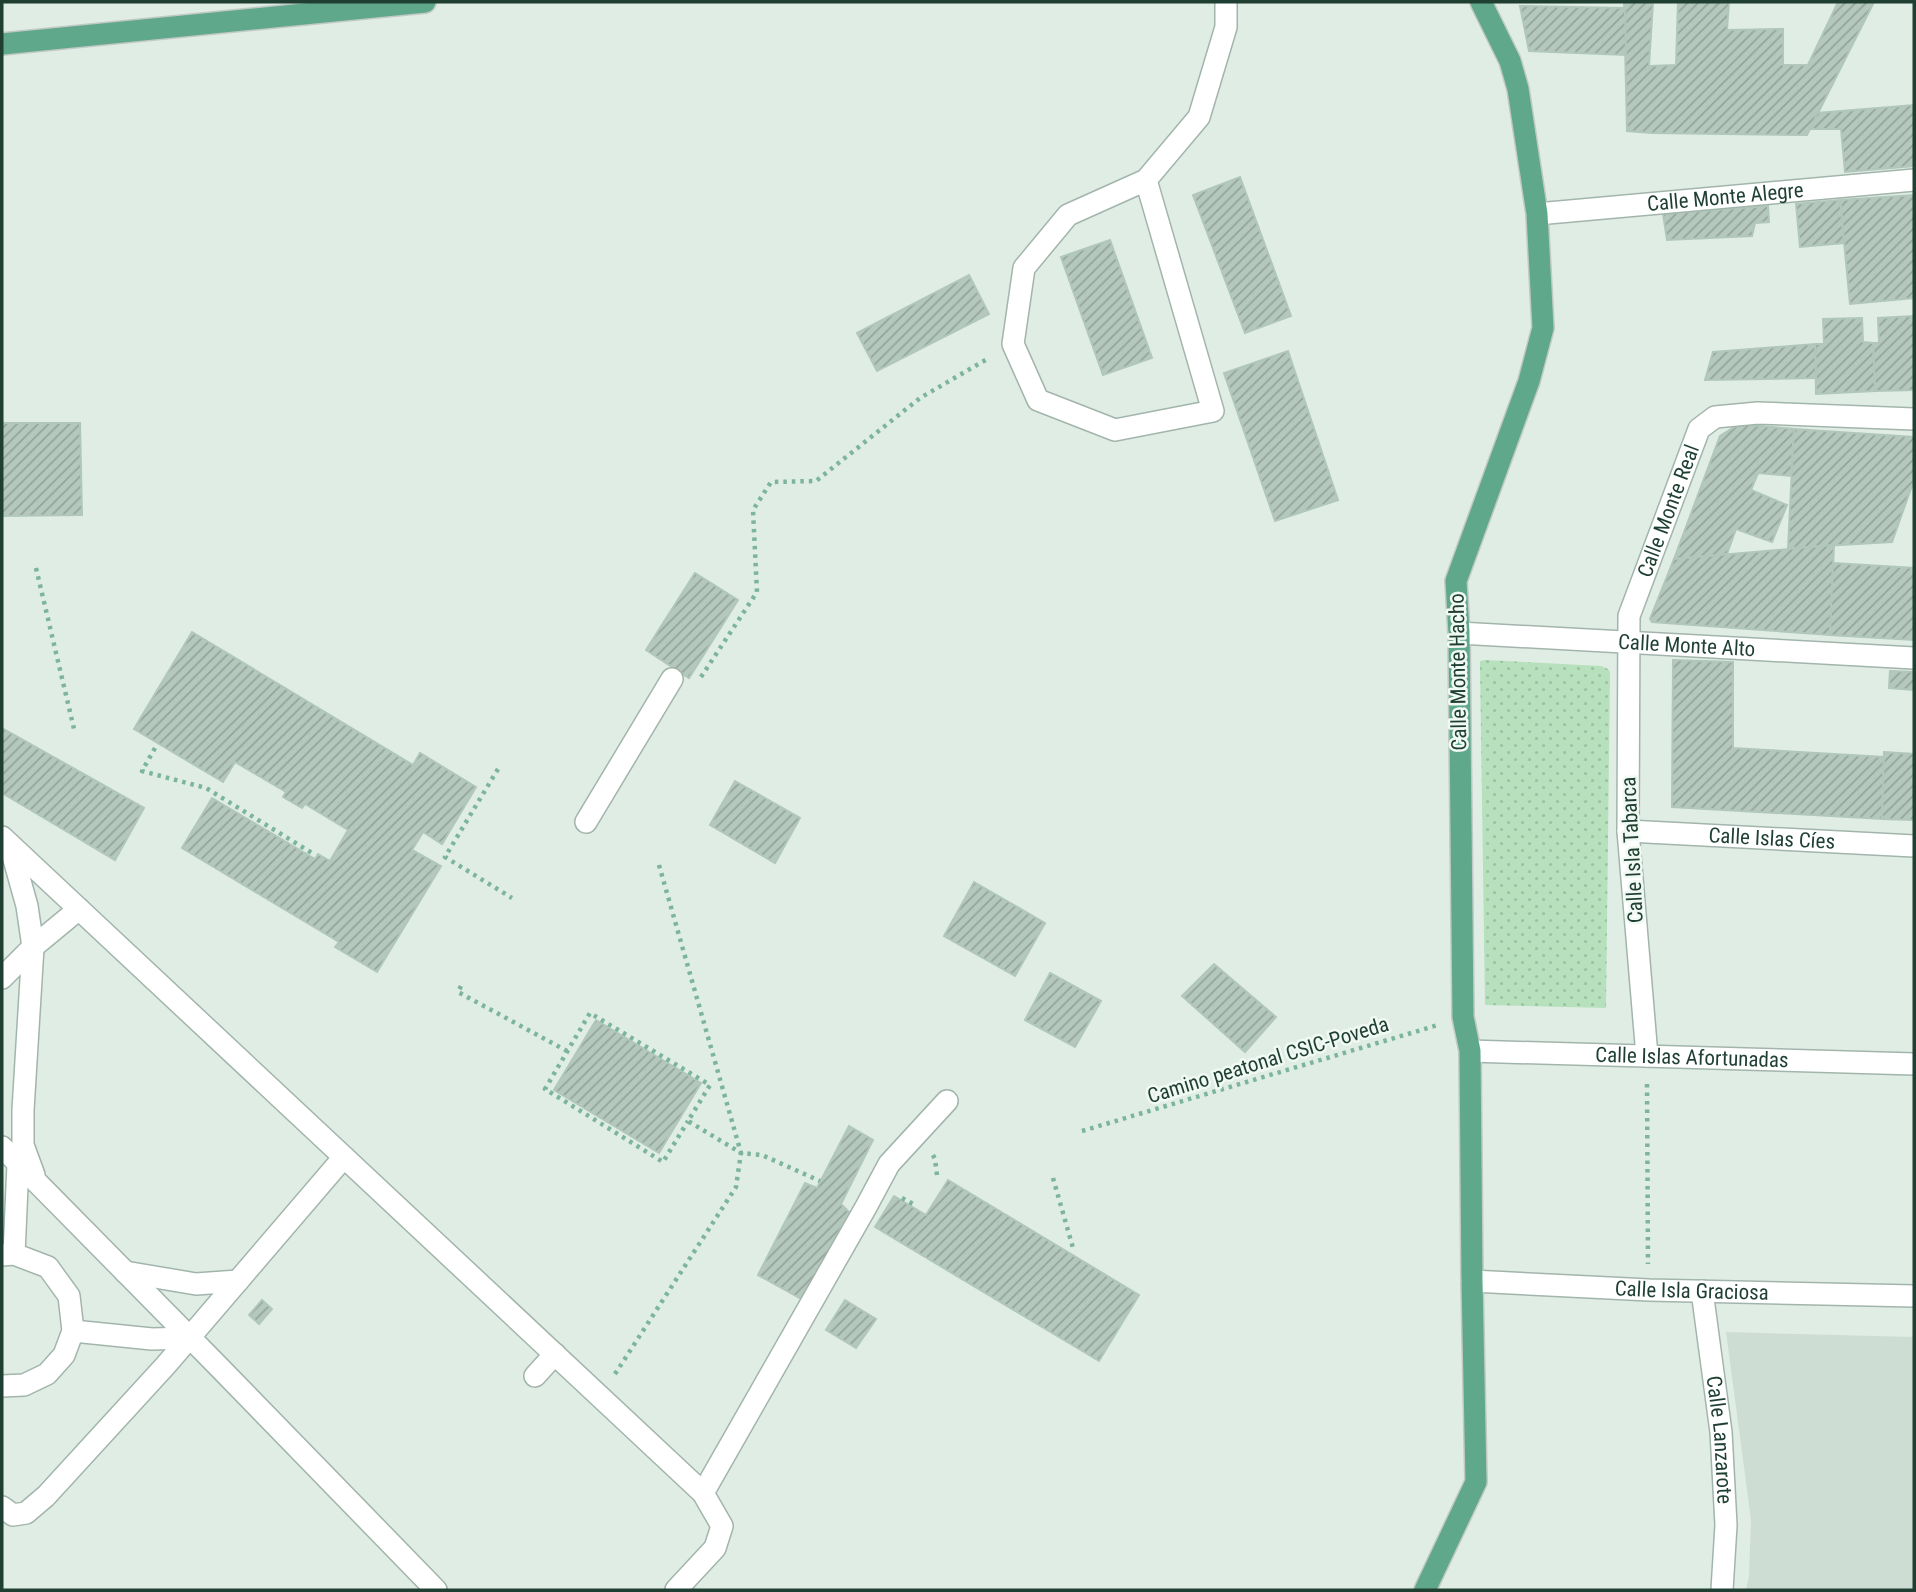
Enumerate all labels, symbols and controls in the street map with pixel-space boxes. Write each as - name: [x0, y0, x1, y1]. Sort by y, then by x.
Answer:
- street label: Calle Monte Alegre: [1646, 178, 1805, 216]
- street label: Calle Monte Real: [1633, 441, 1704, 581]
- street label: Calle Monte Hacho: [1445, 593, 1471, 751]
- street label: Calle Monte Alto: [1617, 630, 1756, 661]
- street label: Calle Isla Tabarca: [1616, 776, 1648, 924]
- street label: Calle Islas Cíes: [1708, 823, 1836, 854]
- street label: Camino peatonal CSIC-Poveda: [1144, 1012, 1392, 1108]
- street label: Calle Islas Afortunadas: [1595, 1043, 1789, 1072]
- street label: Calle Isla Graciosa: [1614, 1276, 1769, 1305]
- street label: Calle Lanzarote: [1702, 1374, 1737, 1505]

